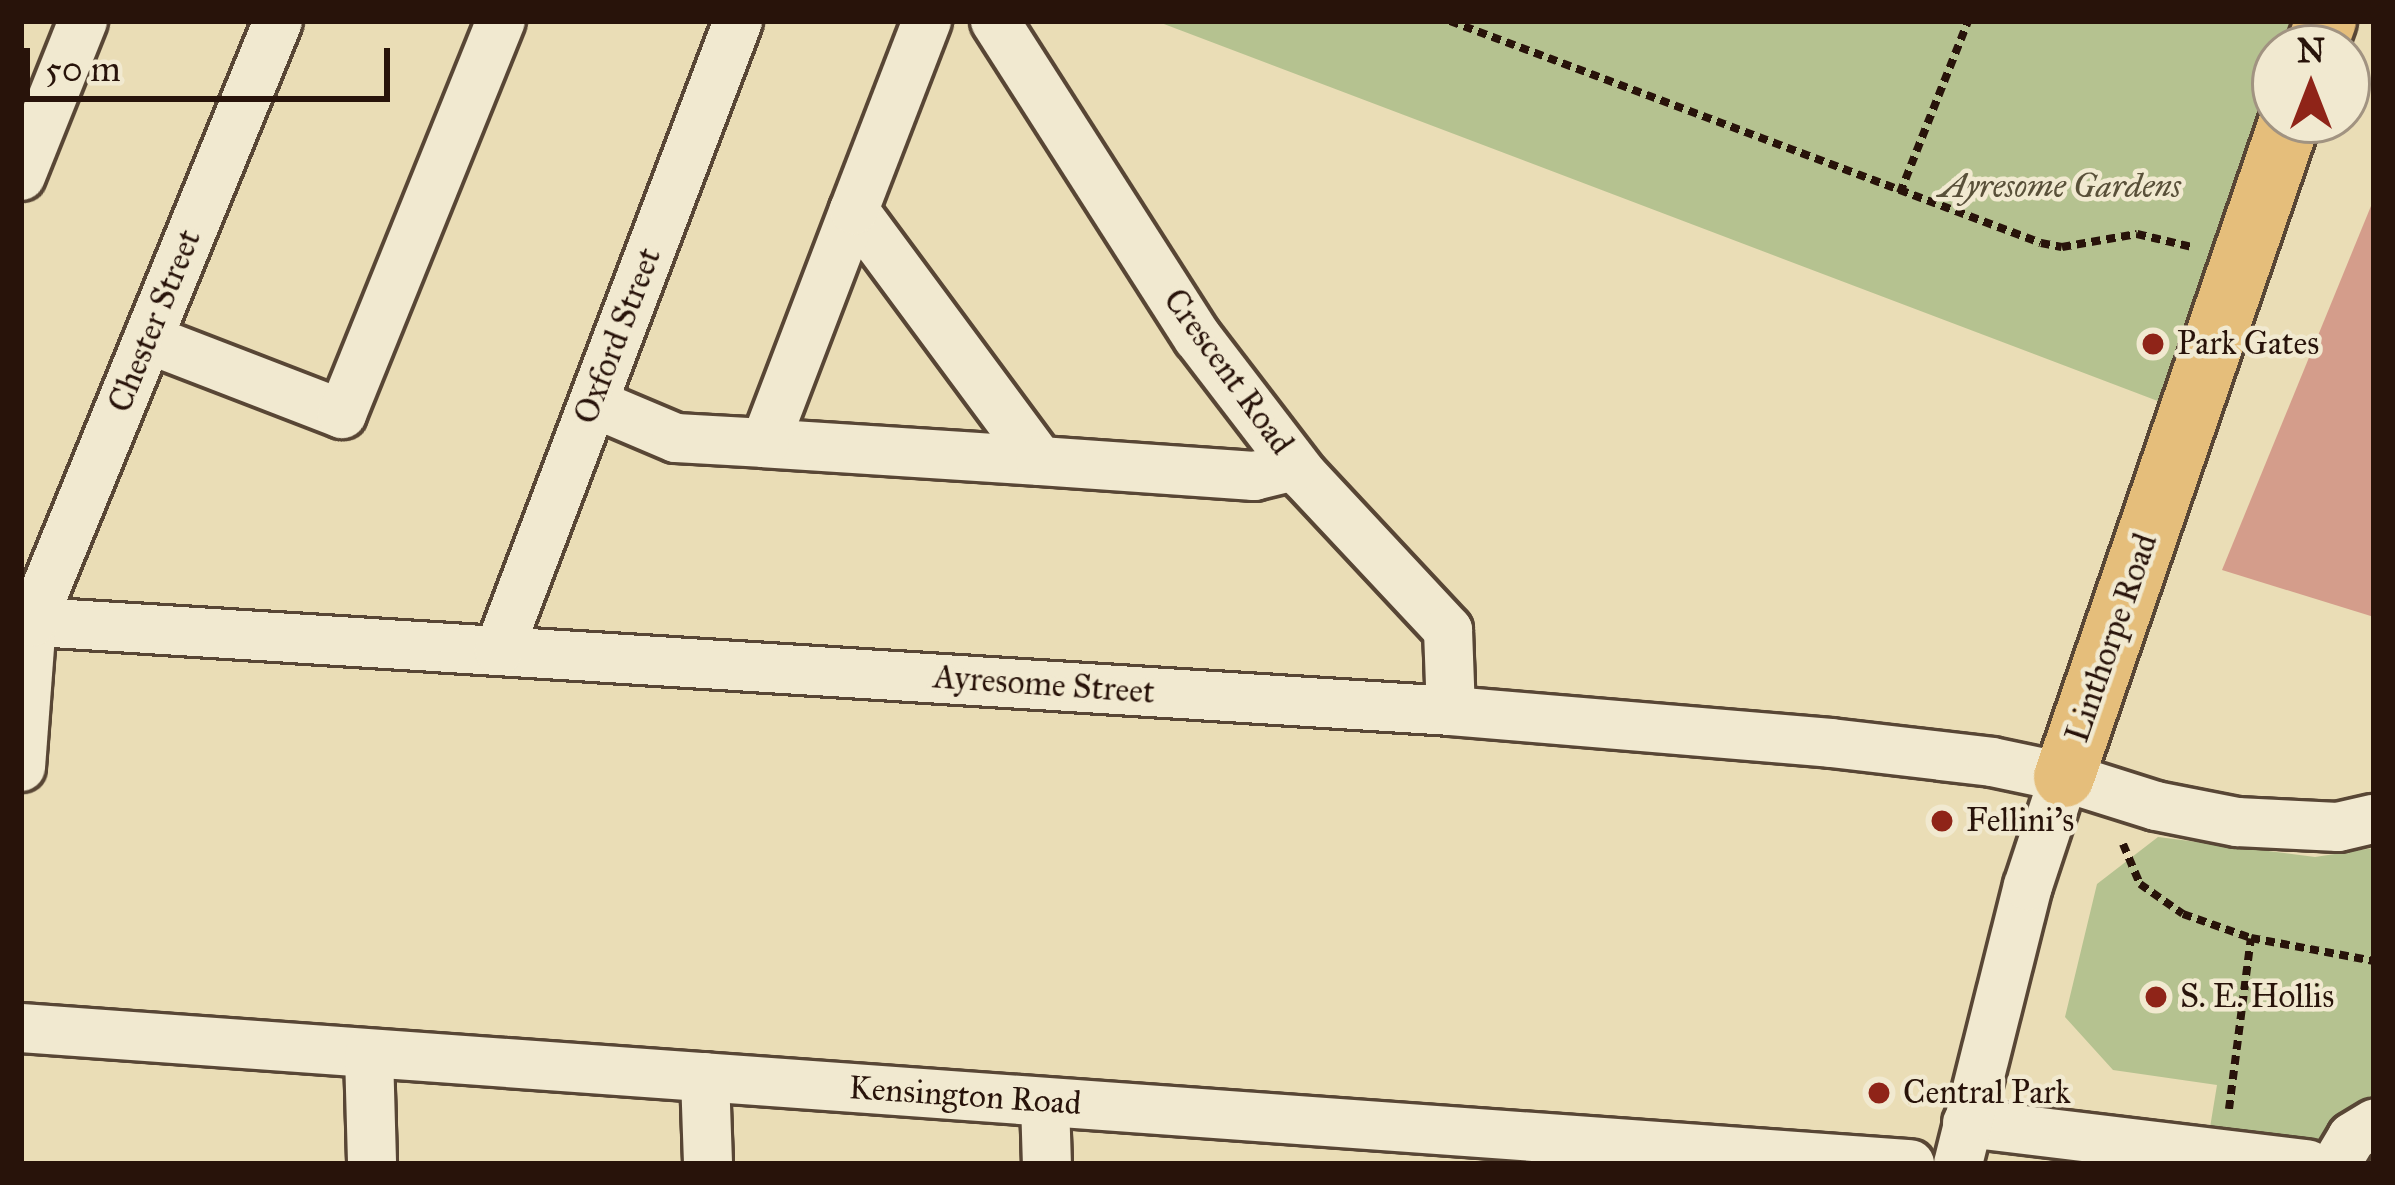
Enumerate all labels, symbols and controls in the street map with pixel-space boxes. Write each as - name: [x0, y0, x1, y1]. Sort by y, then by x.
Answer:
- scale bar: [30, 24, 396, 98]
- north arrow: [2251, 24, 2371, 144]
- text: N: [2297, 31, 2325, 71]
- text: 50 m: [45, 47, 121, 91]
- park label: Ayresome Gardens: [1939, 167, 2181, 207]
- street label: Chester Street: [100, 224, 210, 418]
- street label: Oxford Street: [566, 242, 670, 430]
- street label: Crescent Road: [1155, 282, 1301, 462]
- place label: Park Gates: [2177, 324, 2319, 364]
- marker: Park Gates: [2140, 331, 2166, 357]
- street label: Linthorpe Road: [2058, 529, 2166, 747]
- street label: Ayresome Street: [932, 658, 1156, 712]
- place label: Fellini's: [1966, 801, 2074, 841]
- marker: Fellini's: [1929, 808, 1955, 834]
- place label: S. E. Hollis: [2180, 977, 2334, 1017]
- marker: S. E. Hollis: [2143, 984, 2169, 1010]
- street label: Kensington Road: [847, 1068, 1083, 1124]
- place label: Central Park: [1903, 1073, 2071, 1113]
- marker: Central Park: [1866, 1080, 1892, 1106]

